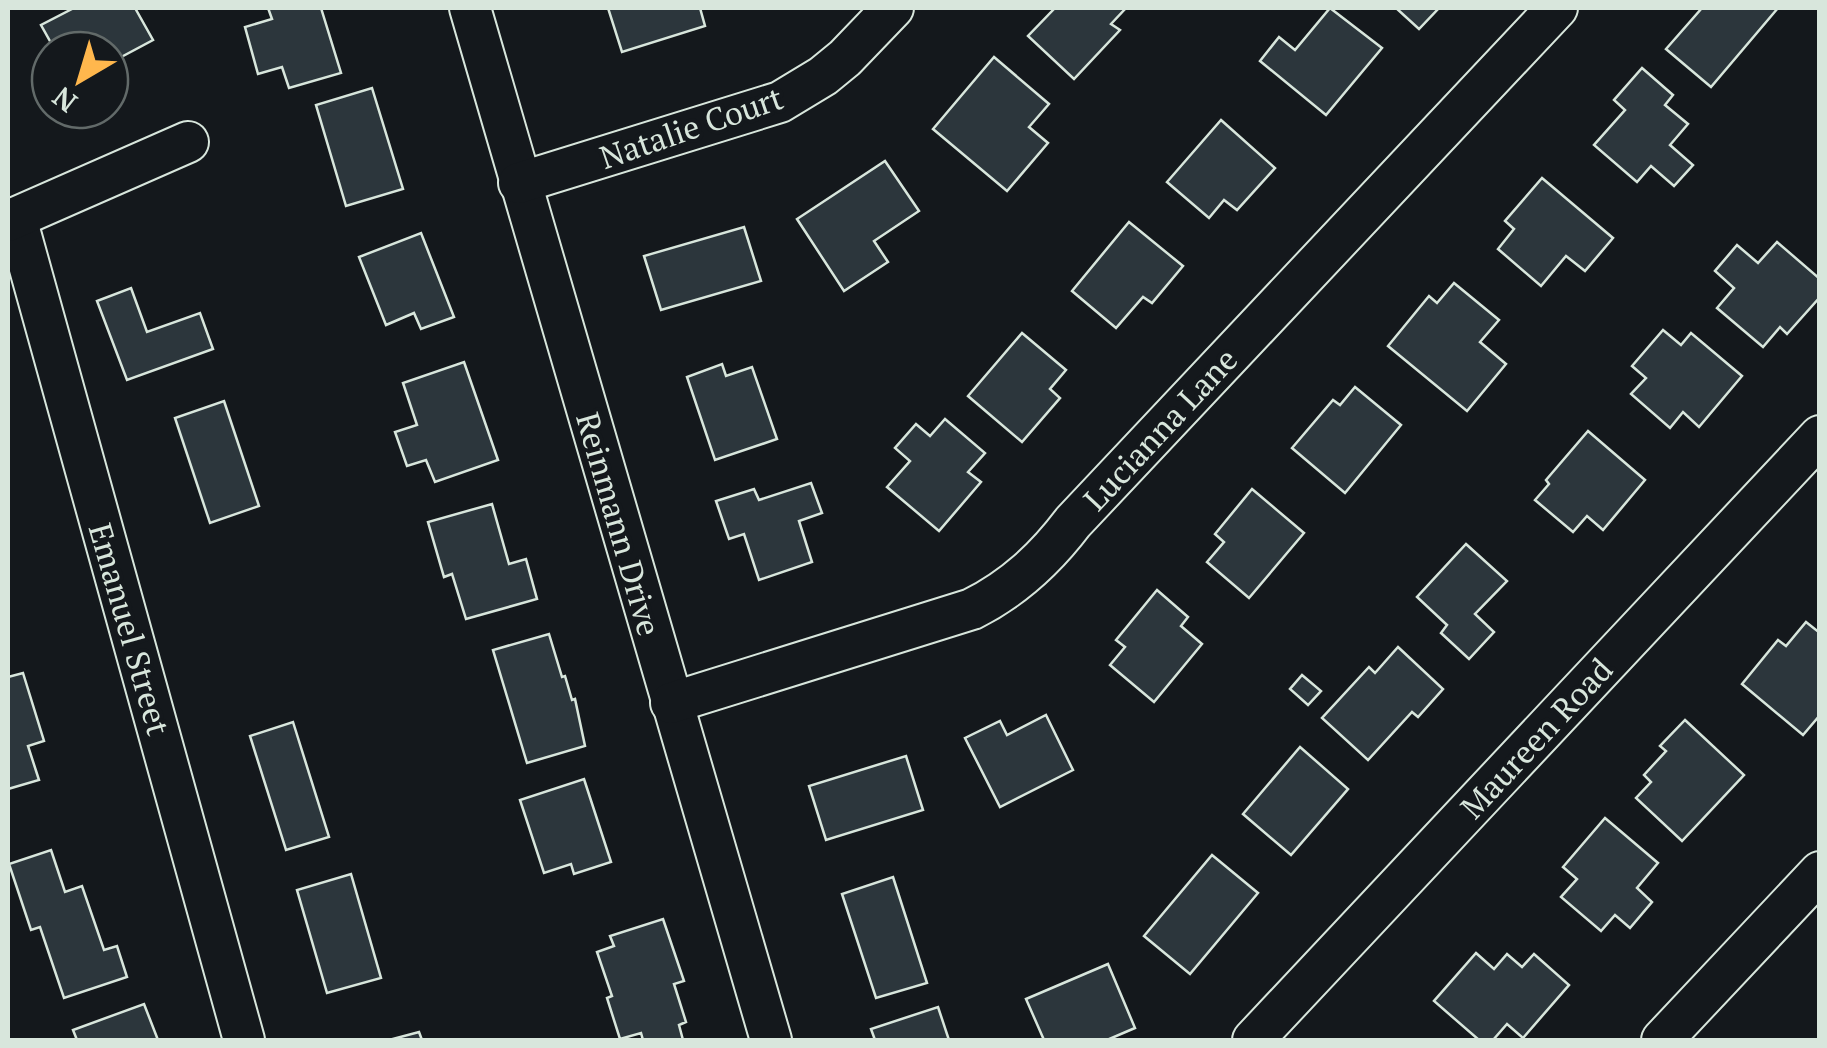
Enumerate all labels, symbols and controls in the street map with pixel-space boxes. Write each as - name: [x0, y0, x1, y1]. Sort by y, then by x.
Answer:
- north arrow: [30, 30, 130, 130]
- street label: Natalie Court: [594, 76, 788, 178]
- text: N: [45, 79, 84, 121]
- street label: Lucianna Lane: [1074, 339, 1246, 519]
- street label: Reinmann Drive: [567, 407, 671, 641]
- street label: Emanuel Street: [80, 518, 180, 740]
- street label: Maureen Road: [1451, 649, 1621, 827]

